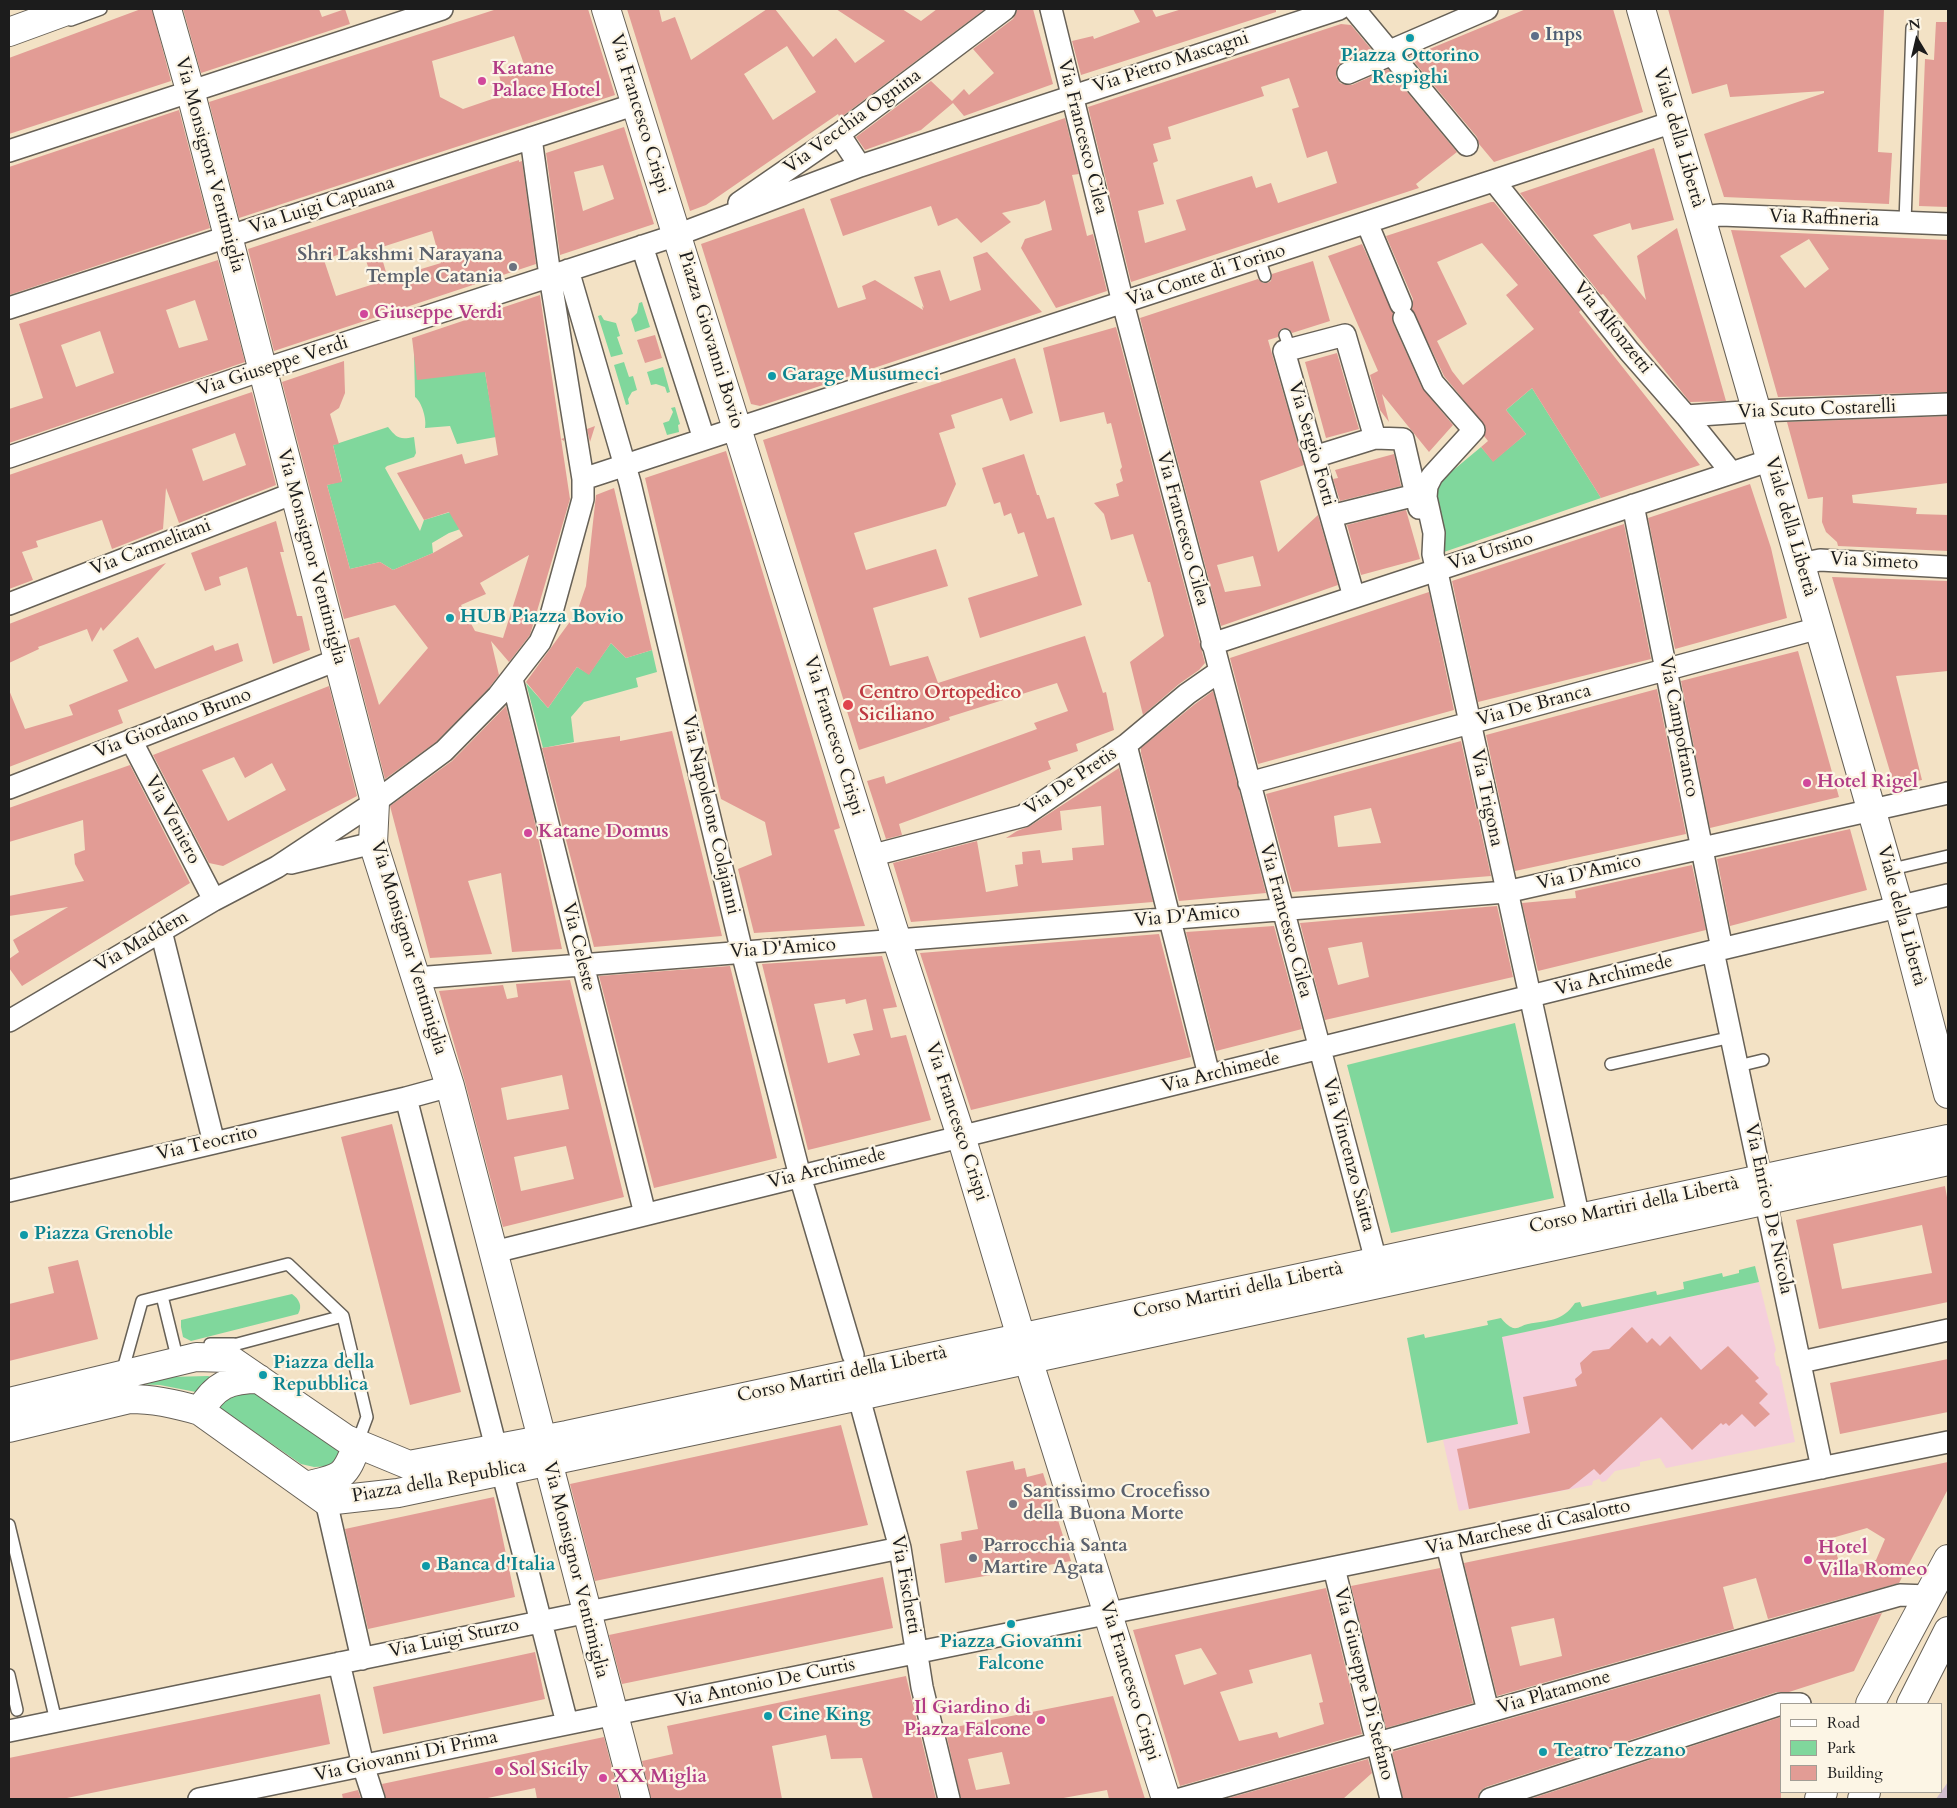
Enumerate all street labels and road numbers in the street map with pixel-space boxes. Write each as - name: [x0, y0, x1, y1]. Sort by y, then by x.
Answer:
- street label: Via Pietro Mascagni: [1090, 27, 1252, 99]
- street label: Via Francesco Crispi: [604, 31, 674, 197]
- street label: Via Monsignor Ventimiglia: [169, 55, 249, 275]
- street label: Via Francesco Cilea: [1052, 57, 1112, 217]
- street label: Via Vecchia Ognina: [780, 65, 926, 179]
- street label: Viale della Libertà: [1647, 65, 1709, 211]
- street label: Via Luigi Capuana: [246, 172, 398, 240]
- street label: Via Raffineria: [1768, 206, 1880, 232]
- street label: Via Conte di Torino: [1124, 240, 1288, 312]
- street label: Piazza Giovanni Bovio: [672, 249, 748, 431]
- street label: Via Alfonzetti: [1568, 277, 1656, 379]
- street label: Via Giuseppe Verdi: [195, 332, 351, 402]
- street label: Via Sergio Forti: [1282, 379, 1340, 509]
- street label: Via Scuto Costarelli: [1737, 396, 1897, 424]
- street label: Via Monsignor Ventimiglia: [271, 447, 351, 667]
- street label: Via Francesco Cilea: [1150, 449, 1214, 609]
- street label: Viale della Libertà: [1759, 454, 1821, 600]
- street label: Via Carmelitani: [87, 515, 215, 581]
- street label: Via Ursino: [1446, 528, 1536, 576]
- street label: Via Simeto: [1829, 548, 1919, 576]
- street label: Via Francesco Crispi: [798, 653, 868, 819]
- street label: Via Campofranco: [1653, 655, 1703, 799]
- street label: Via De Branca: [1474, 680, 1594, 732]
- street label: Via Giordano Bruno: [91, 684, 255, 764]
- street label: Via Napoleone Colajanni: [676, 713, 744, 917]
- street label: Via De Pretis: [1021, 743, 1121, 821]
- street label: Via Trigona: [1465, 747, 1507, 849]
- street label: Via Veniero: [139, 772, 205, 868]
- street label: Via Monsignor Ventimiglia: [365, 838, 451, 1058]
- street label: Via Francesco Cilea: [1253, 841, 1317, 1001]
- street label: Viale della Libertà: [1871, 843, 1931, 989]
- street label: Via D'Amico: [1535, 850, 1643, 896]
- street label: Via Celeste: [556, 900, 600, 994]
- street label: Via D'Amico: [1133, 901, 1241, 933]
- street label: Via Maddem: [91, 906, 193, 978]
- street label: Via D'Amico: [729, 934, 837, 964]
- street label: Via Archimede: [1553, 950, 1675, 1002]
- street label: Via Francesco Crispi: [920, 1040, 992, 1204]
- street label: Via Archimede: [1160, 1047, 1282, 1099]
- street label: Via Vincenzo Saitta: [1317, 1076, 1379, 1234]
- street label: Via Teocrito: [154, 1121, 260, 1167]
- street label: Via Enrico De Nicola: [1739, 1121, 1797, 1297]
- street label: Via Archimede: [766, 1143, 888, 1195]
- street label: Corso Martiri della Libertà: [1527, 1173, 1741, 1239]
- street label: Corso Martiri della Libertà: [1131, 1258, 1345, 1324]
- street label: Corso Martiri della Libertà: [735, 1342, 949, 1408]
- street label: Piazza della Republica: [350, 1455, 528, 1509]
- street label: Via Monsignor Ventimiglia: [537, 1459, 613, 1681]
- street label: Via Marchese di Casalotto: [1424, 1495, 1632, 1561]
- street label: Via Fischetti: [885, 1534, 925, 1636]
- street label: Via Giuseppe Di Stefano: [1328, 1585, 1398, 1783]
- street label: Via Francesco Crispi: [1094, 1598, 1164, 1764]
- street label: Via Luigi Sturzo: [387, 1614, 521, 1664]
- street label: Via Antonio De Curtis: [673, 1654, 857, 1714]
- street label: Via Platamone: [1495, 1666, 1613, 1720]
- street label: Via Giovanni Di Prima: [312, 1726, 500, 1788]

